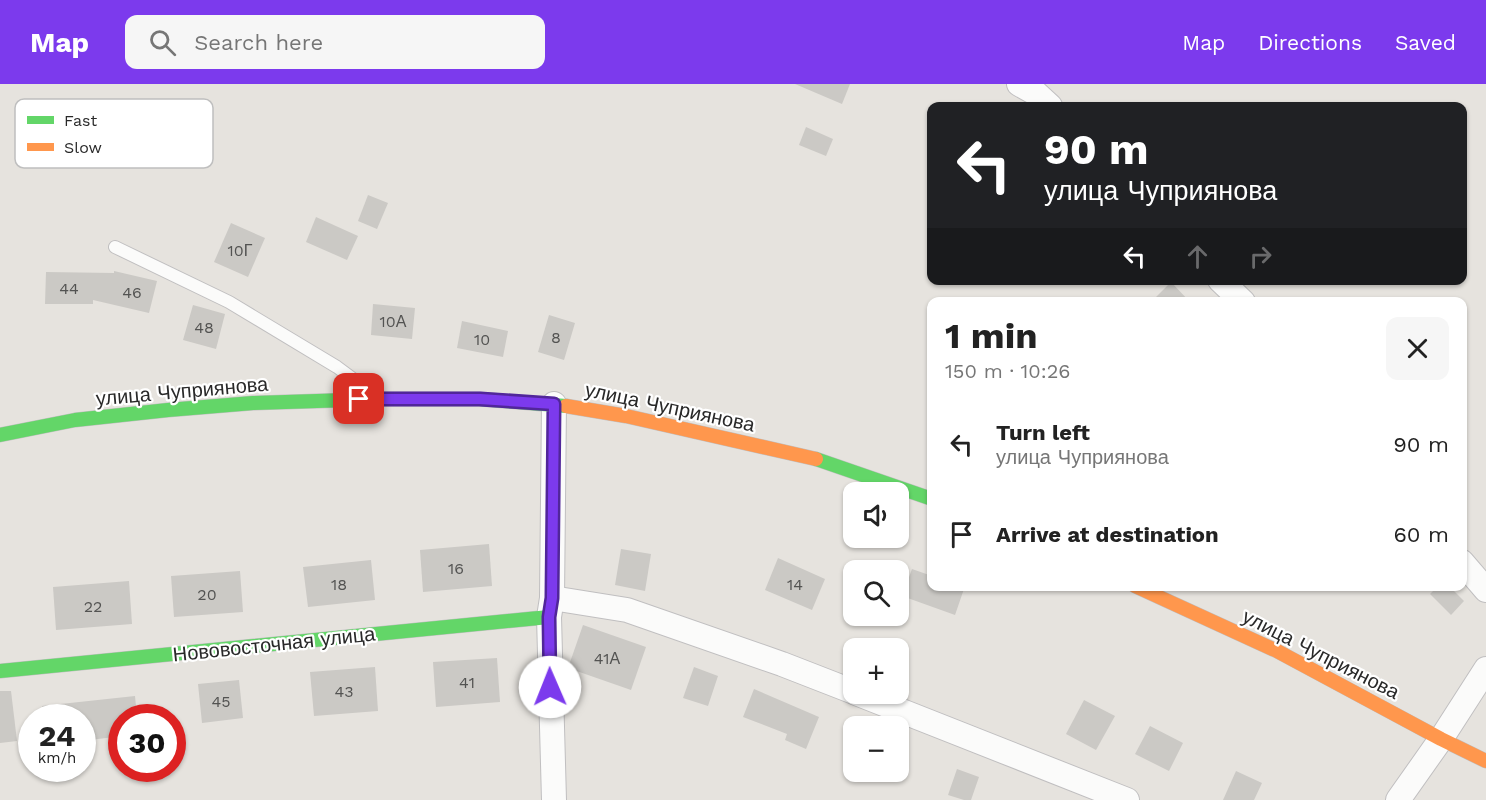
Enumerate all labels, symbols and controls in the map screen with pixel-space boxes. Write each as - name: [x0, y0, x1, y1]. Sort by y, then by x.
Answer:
- search box: [125, 15, 545, 69]
- text: Map: [30, 26, 89, 59]
- icon: search: [146, 26, 179, 59]
- text: Search here: [194, 30, 323, 55]
- text: Map: [1182, 30, 1225, 55]
- text: Directions: [1258, 30, 1362, 55]
- text: Saved: [1395, 30, 1456, 55]
- legend: [15, 99, 213, 168]
- text: Fast: [64, 111, 97, 130]
- text: 90 m: [1044, 125, 1148, 174]
- icon: left: [945, 126, 1023, 204]
- text: Slow: [64, 138, 102, 157]
- text: улица Чуприянова: [1044, 175, 1277, 207]
- icon: left: [1118, 240, 1151, 273]
- icon: ahead: [1181, 240, 1214, 273]
- icon: right: [1244, 240, 1277, 273]
- house number: 10Г: [228, 241, 253, 260]
- house number: 44: [59, 279, 79, 298]
- house number: 46: [122, 283, 142, 302]
- house number: 10А: [380, 312, 407, 331]
- text: 1 min: [945, 315, 1037, 357]
- button: close: [1386, 317, 1449, 380]
- house number: 48: [194, 318, 214, 337]
- house number: 8: [551, 328, 561, 347]
- house number: 10: [474, 330, 490, 349]
- text: 150 m · 10:26: [945, 359, 1071, 383]
- street label: улица Чуприянова: [95, 371, 270, 410]
- pin: [333, 373, 384, 424]
- street label: улица Чуприянова: [583, 377, 758, 437]
- icon: arrive: [342, 382, 375, 415]
- text: Turn left: [996, 420, 1090, 445]
- icon: left: [945, 428, 978, 461]
- text: 90 m: [1393, 432, 1449, 457]
- text: улица Чуприянова: [996, 445, 1169, 469]
- map controls: [843, 482, 909, 782]
- button: sound: [843, 482, 909, 548]
- icon: arrive: [945, 518, 978, 551]
- text: Arrive at destination: [996, 522, 1219, 547]
- text: 60 m: [1393, 522, 1449, 547]
- house number: 16: [448, 559, 464, 578]
- button: search: [843, 560, 909, 626]
- house number: 18: [331, 575, 347, 594]
- house number: 14: [787, 575, 803, 594]
- house number: 20: [197, 585, 217, 604]
- house number: 22: [84, 597, 102, 616]
- street label: улица Чуприянова: [1239, 604, 1404, 704]
- street label: Нововосточная улица: [172, 621, 377, 667]
- button: +: [843, 638, 909, 704]
- house number: 41А: [594, 649, 621, 668]
- position arrow: [518, 655, 582, 719]
- house number: 41: [459, 673, 475, 692]
- house number: 43: [334, 682, 354, 701]
- house number: 45: [211, 692, 231, 711]
- speed limit sign: 30: [108, 704, 186, 782]
- button: −: [843, 716, 909, 782]
- text: 24: [39, 718, 75, 753]
- text: km/h: [38, 749, 76, 767]

